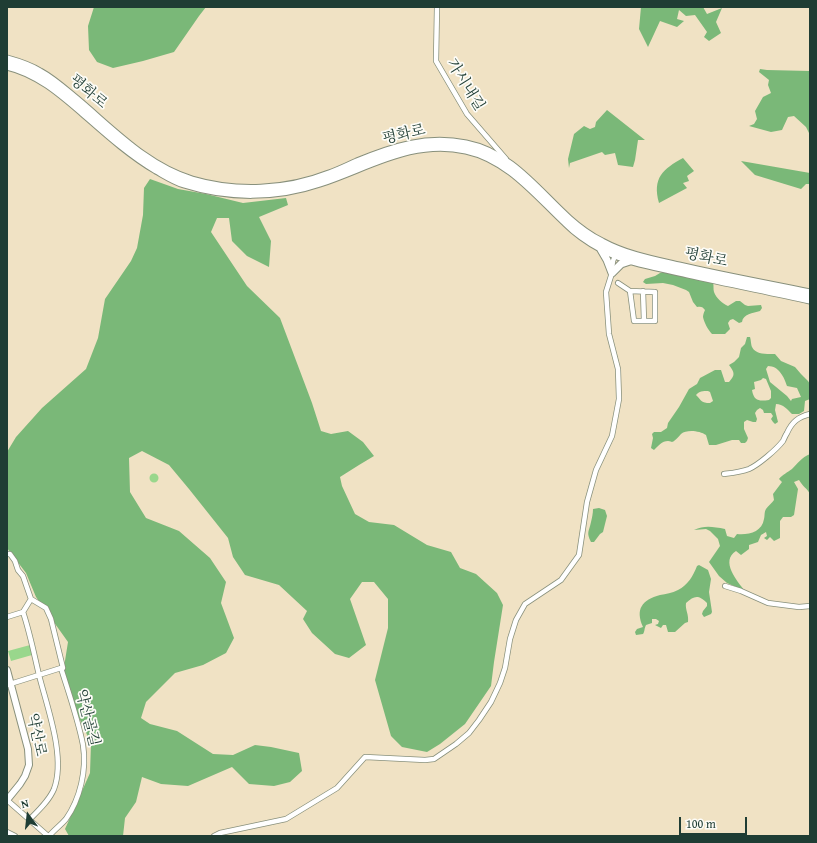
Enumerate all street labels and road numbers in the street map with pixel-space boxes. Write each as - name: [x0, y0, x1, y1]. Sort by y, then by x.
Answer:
- street label: 가시내길: [442, 56, 488, 114]
- street label: 평화로: [66, 71, 110, 113]
- street label: 평화로: [381, 121, 427, 149]
- street label: 평화로: [683, 245, 729, 271]
- street label: 약산골길: [71, 688, 103, 748]
- street label: 약산로: [23, 712, 49, 758]

